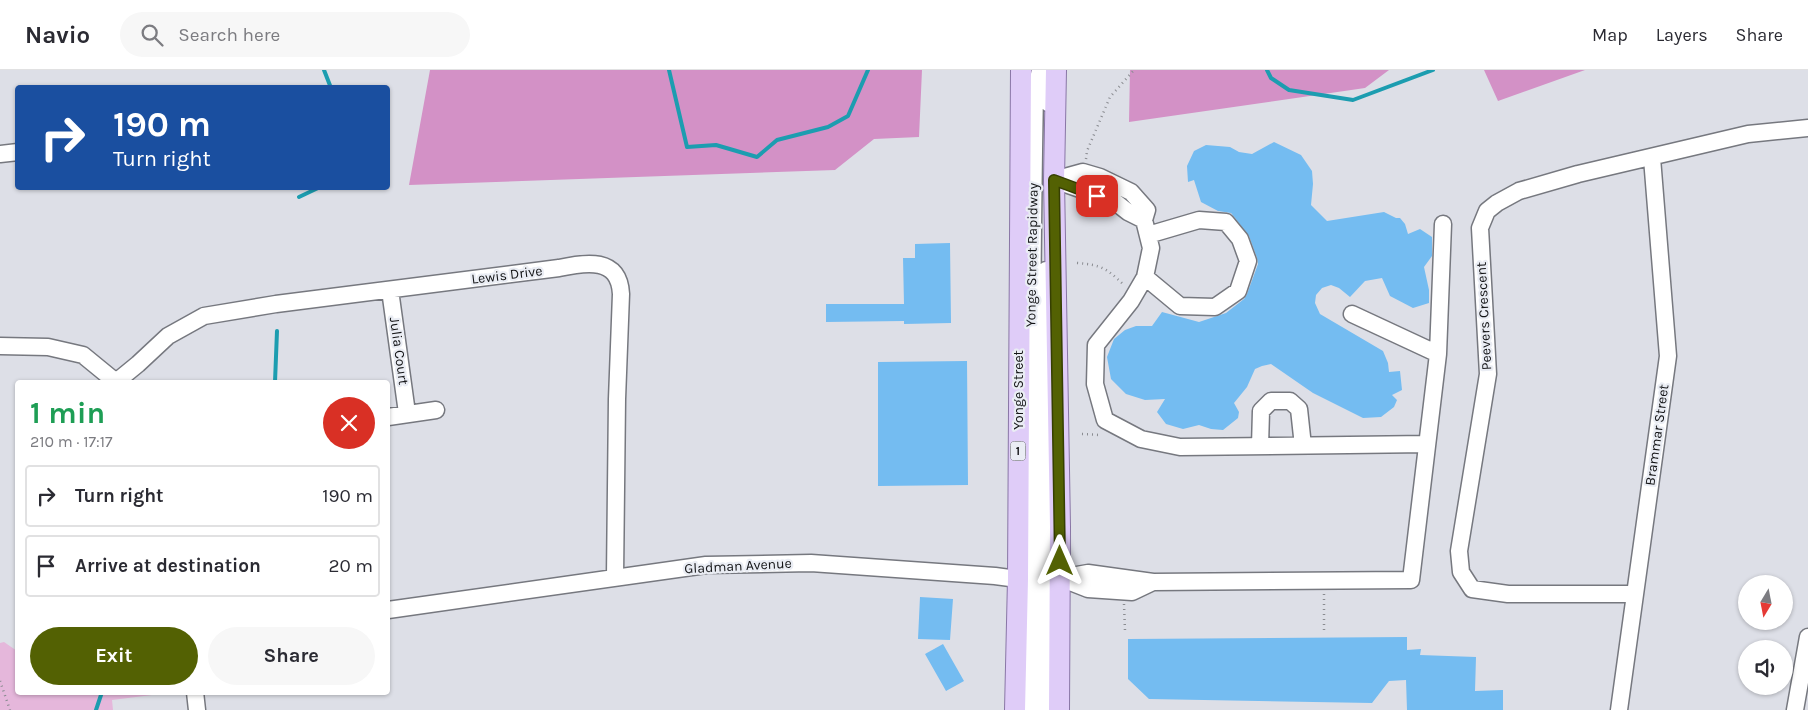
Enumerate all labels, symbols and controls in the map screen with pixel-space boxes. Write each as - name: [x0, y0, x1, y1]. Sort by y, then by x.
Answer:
- search box: [120, 12, 470, 57]
- text: Navio: [25, 21, 90, 49]
- icon: search: [138, 21, 166, 49]
- text: Search here: [178, 24, 280, 46]
- text: Map: [1592, 24, 1628, 46]
- text: Layers: [1656, 24, 1708, 46]
- text: Share: [1736, 24, 1783, 46]
- text: 190 m: [113, 104, 211, 145]
- icon: right: [30, 105, 95, 170]
- text: Turn right: [113, 146, 211, 172]
- pin: [1076, 175, 1118, 217]
- street label: Yonge Street Rapidway: [1022, 182, 1042, 327]
- icon: arrive: [1083, 182, 1111, 210]
- street label: Peevers Crescent: [1473, 261, 1495, 371]
- street label: Lewis Drive: [471, 262, 543, 288]
- street label: Julia Court: [386, 316, 412, 386]
- street label: Yonge Street: [1010, 350, 1027, 430]
- street label: Brammar Street: [1641, 383, 1673, 487]
- text: 1 min: [30, 395, 105, 431]
- button: close: [323, 397, 375, 449]
- text: 210 m · 17:17: [30, 432, 113, 451]
- road number: 1: [1010, 442, 1026, 461]
- icon: right: [32, 482, 60, 510]
- text: Turn right: [75, 485, 164, 507]
- text: 190 m: [322, 485, 373, 507]
- position arrow: [1033, 534, 1085, 586]
- icon: arrive: [32, 552, 60, 580]
- text: Arrive at destination: [75, 555, 261, 577]
- text: 20 m: [328, 555, 373, 577]
- street label: Gladman Avenue: [684, 555, 792, 577]
- north arrow: [1738, 575, 1792, 630]
- map controls: [1738, 575, 1793, 695]
- button: Exit: [30, 627, 198, 685]
- button: Share: [208, 627, 375, 685]
- button: sound: [1738, 640, 1793, 695]

